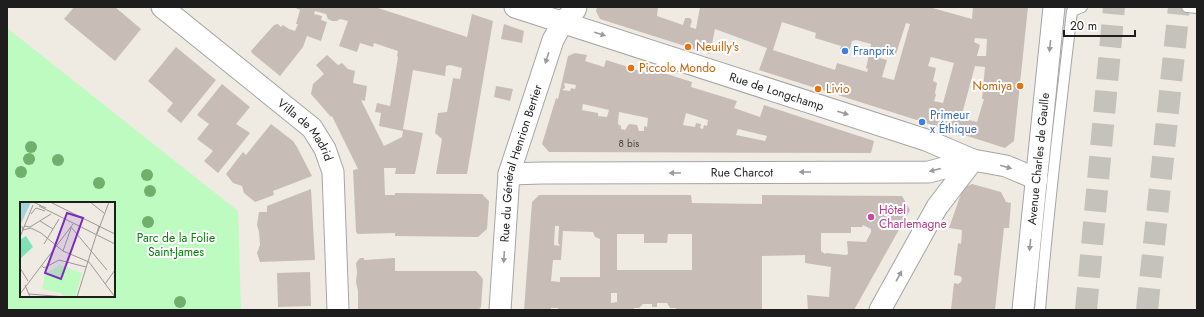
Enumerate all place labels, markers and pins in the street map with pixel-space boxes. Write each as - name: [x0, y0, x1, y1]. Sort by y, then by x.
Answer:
- place label: Neuilly's: [696, 38, 739, 56]
- marker: Neuilly's: [683, 42, 693, 52]
- place label: Franprix: [853, 42, 895, 60]
- marker: Franprix: [840, 46, 850, 56]
- place label: Piccolo Mondo: [639, 59, 716, 77]
- marker: Piccolo Mondo: [626, 63, 636, 73]
- place label: Nomiya: [973, 77, 1012, 95]
- place label: Livio: [826, 80, 850, 98]
- marker: Nomiya: [1015, 81, 1025, 91]
- marker: Livio: [813, 84, 823, 94]
- place label: Primeur x Éthique: [930, 106, 977, 138]
- marker: Primeur x Éthique: [917, 117, 927, 127]
- place label: Hôtel Charlemagne: [879, 201, 947, 233]
- marker: Hôtel Charlemagne: [866, 212, 876, 222]

